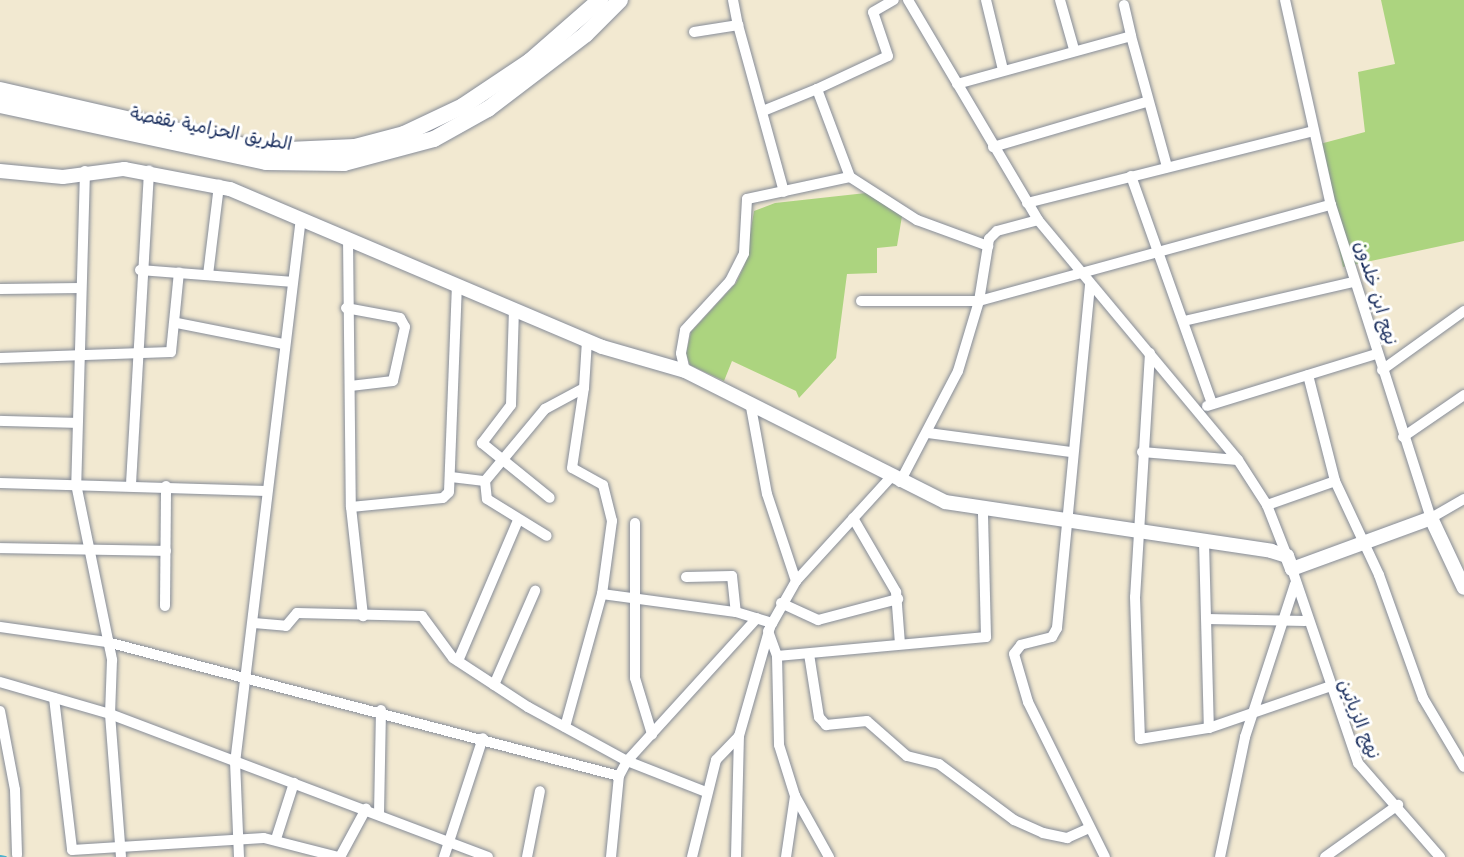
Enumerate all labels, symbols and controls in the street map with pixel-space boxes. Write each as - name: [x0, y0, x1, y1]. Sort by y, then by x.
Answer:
- street label: الطريق الحزامية بقفصة: [128, 103, 294, 155]
- street label: نهج ابن خلدون: [1350, 238, 1402, 348]
- street label: نهج الزياتين: [1333, 676, 1385, 762]

